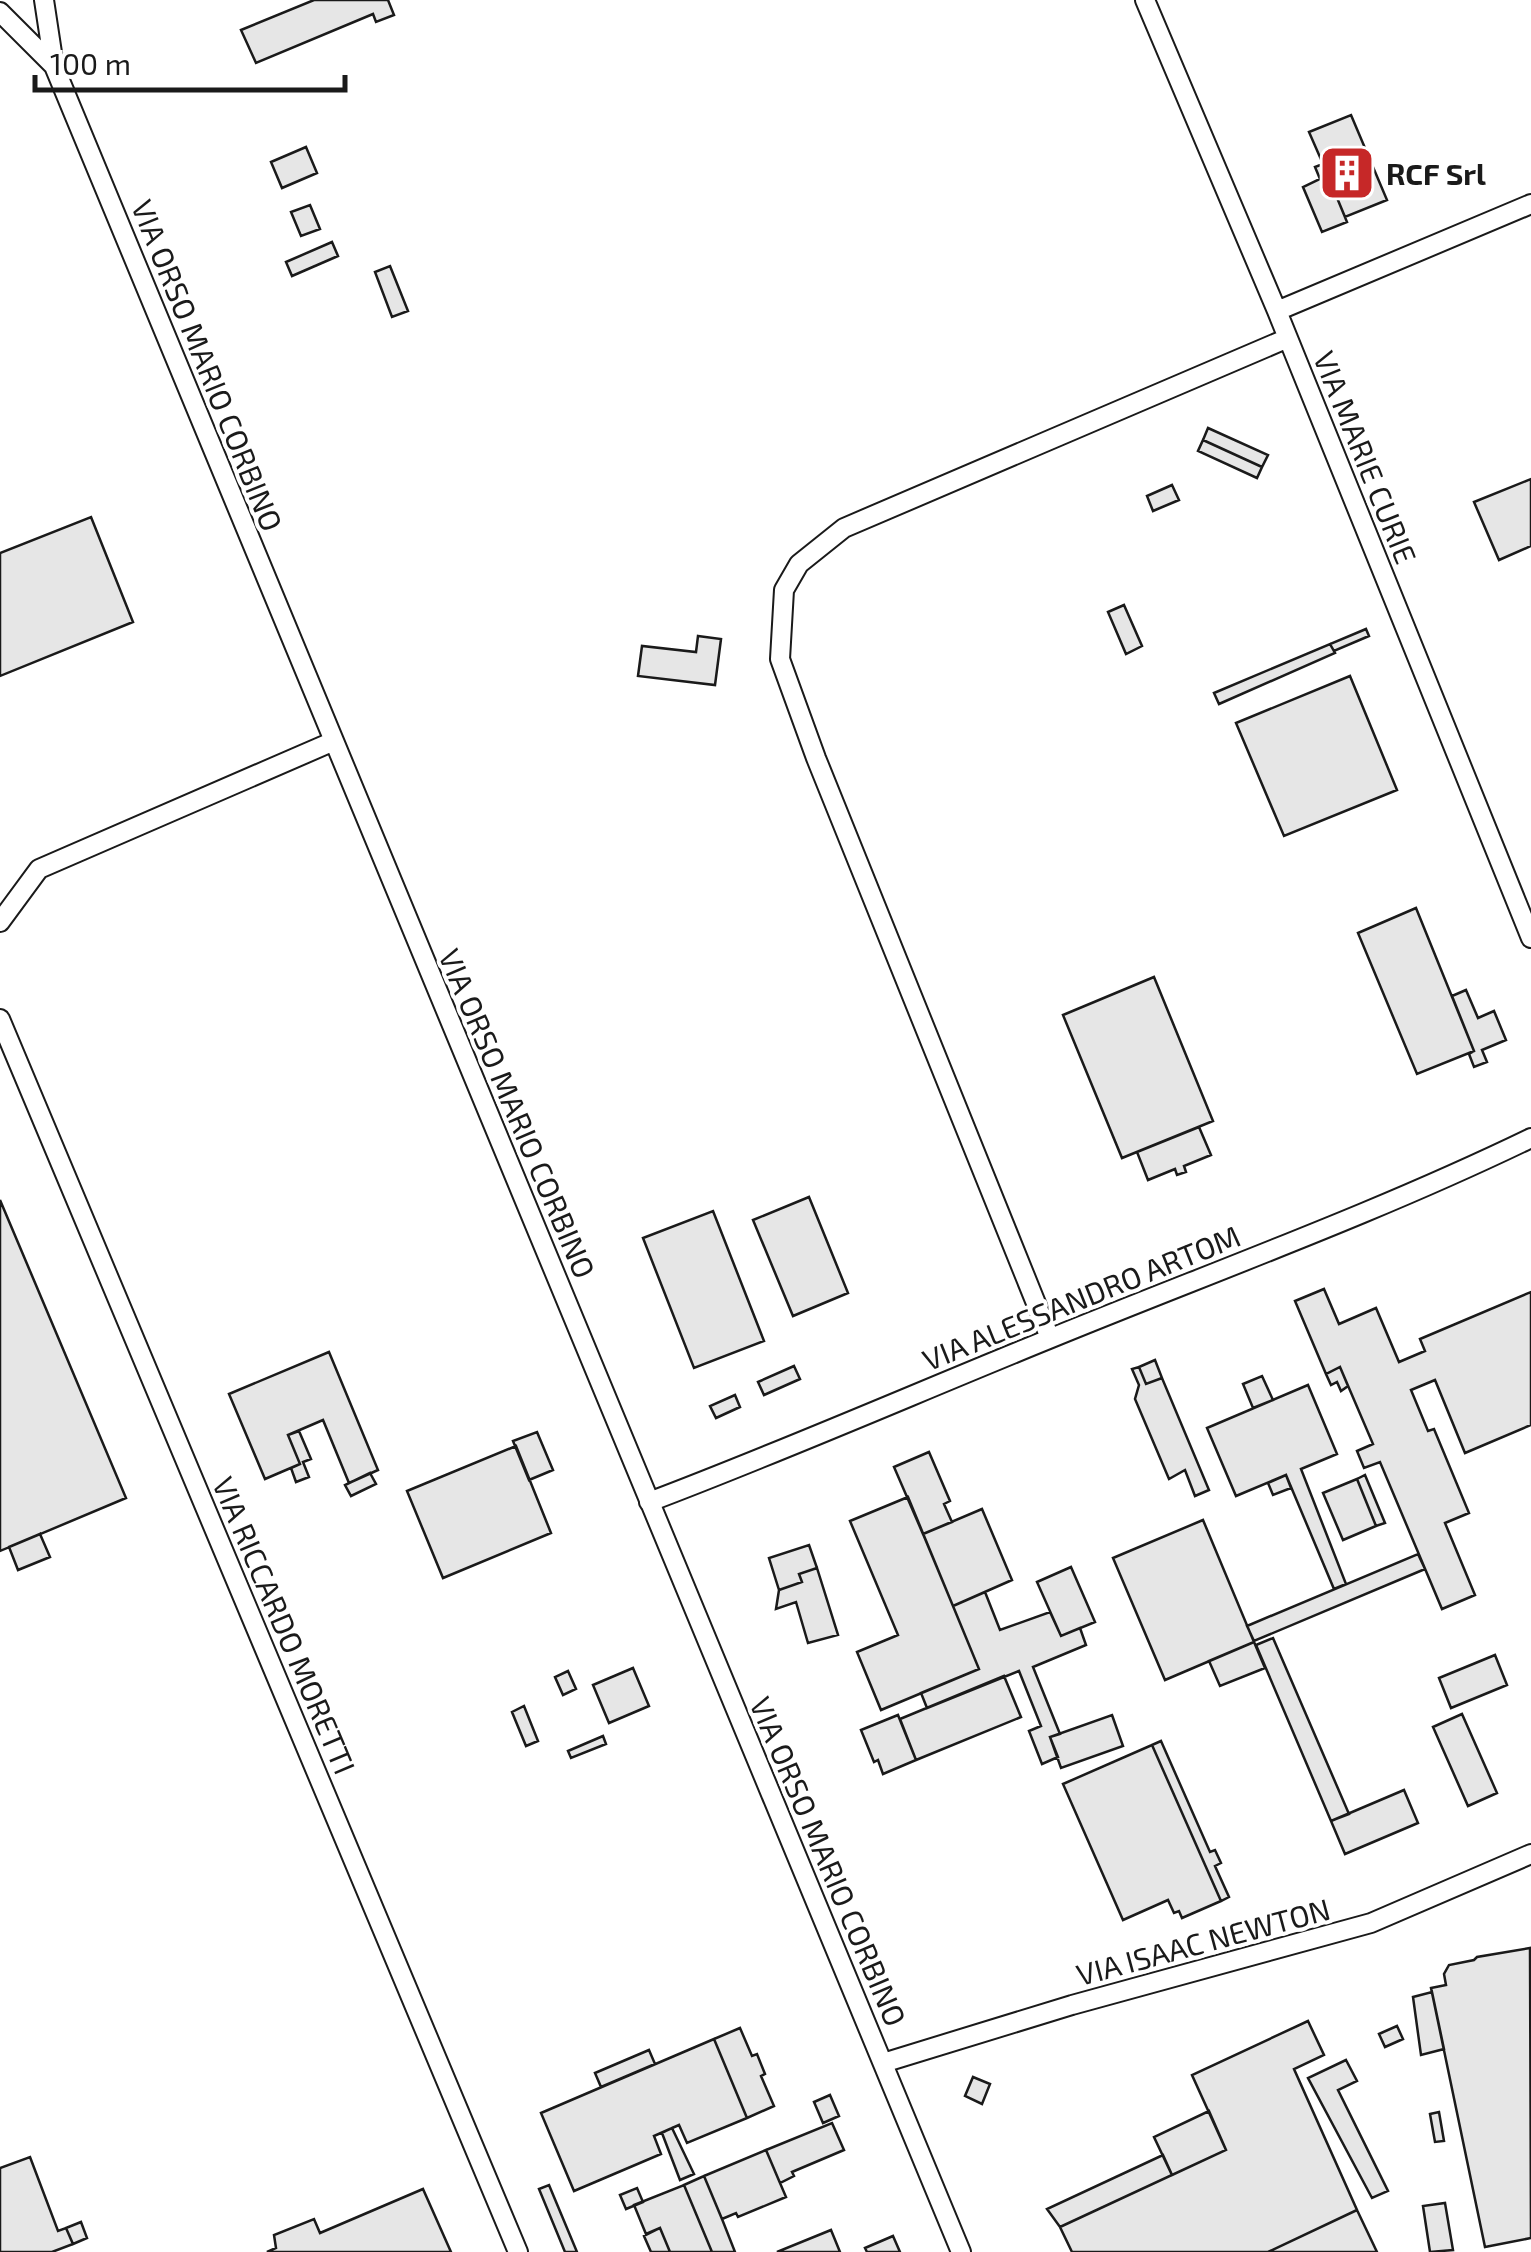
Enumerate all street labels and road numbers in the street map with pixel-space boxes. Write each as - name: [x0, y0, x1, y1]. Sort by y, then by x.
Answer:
- street label: VIA ORSO MARIO CORBINO: [125, 194, 291, 536]
- street label: VIA MARIE CURIE: [1307, 346, 1425, 568]
- street label: VIA ORSO MARIO CORBINO: [432, 943, 604, 1283]
- street label: VIA ALESSANDRO ARTOM: [917, 1217, 1245, 1377]
- street label: VIA RICCARDO MORETTI: [206, 1471, 364, 1779]
- street label: VIA ORSO MARIO CORBINO: [743, 1691, 915, 2031]
- street label: VIA ISAAC NEWTON: [1072, 1890, 1334, 1992]

